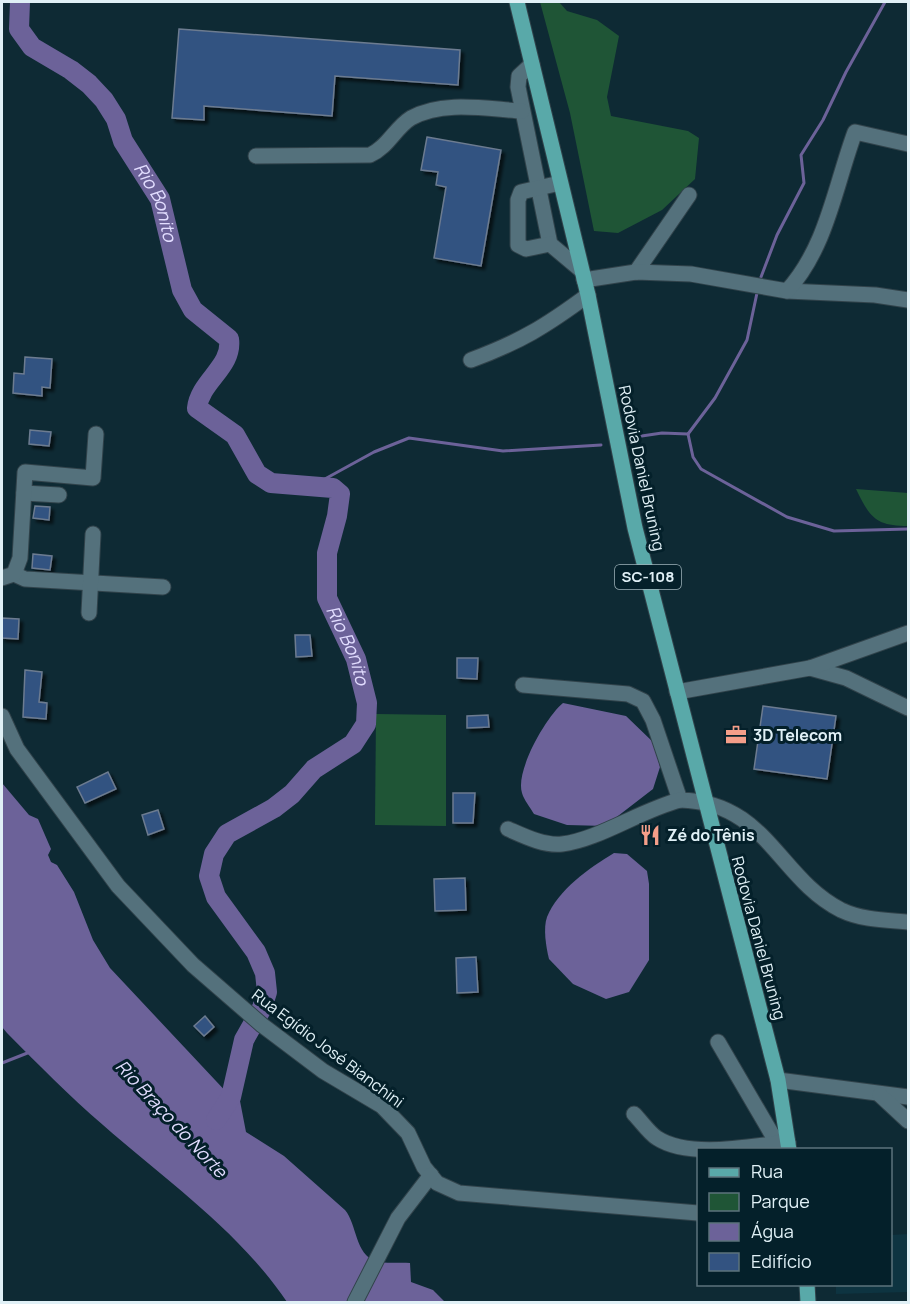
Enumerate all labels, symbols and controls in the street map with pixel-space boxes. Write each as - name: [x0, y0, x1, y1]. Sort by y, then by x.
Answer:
- water label: Rio Bonito: [129, 158, 183, 245]
- street label: Rodovia Daniel Bruning: [614, 383, 670, 553]
- road number: SC-108: [615, 565, 681, 589]
- water label: Rio Bonito: [321, 601, 375, 688]
- office icon: 3D Telecom: [724, 723, 748, 747]
- place label: 3D Telecom: [753, 724, 842, 746]
- restaurant icon: Zé do Tênis: [638, 823, 662, 847]
- place label: Zé do Tênis: [667, 824, 755, 846]
- street label: Rodovia Daniel Bruning: [727, 854, 791, 1022]
- street label: Rua Egídio José Bianchini: [248, 984, 408, 1112]
- water label: Rio Braço do Norte: [111, 1054, 234, 1183]
- legend: [697, 1148, 892, 1286]
- text: Rua: [751, 1159, 783, 1183]
- text: Parque: [751, 1189, 810, 1213]
- text: Água: [751, 1219, 794, 1243]
- text: Edifício: [751, 1249, 812, 1273]

